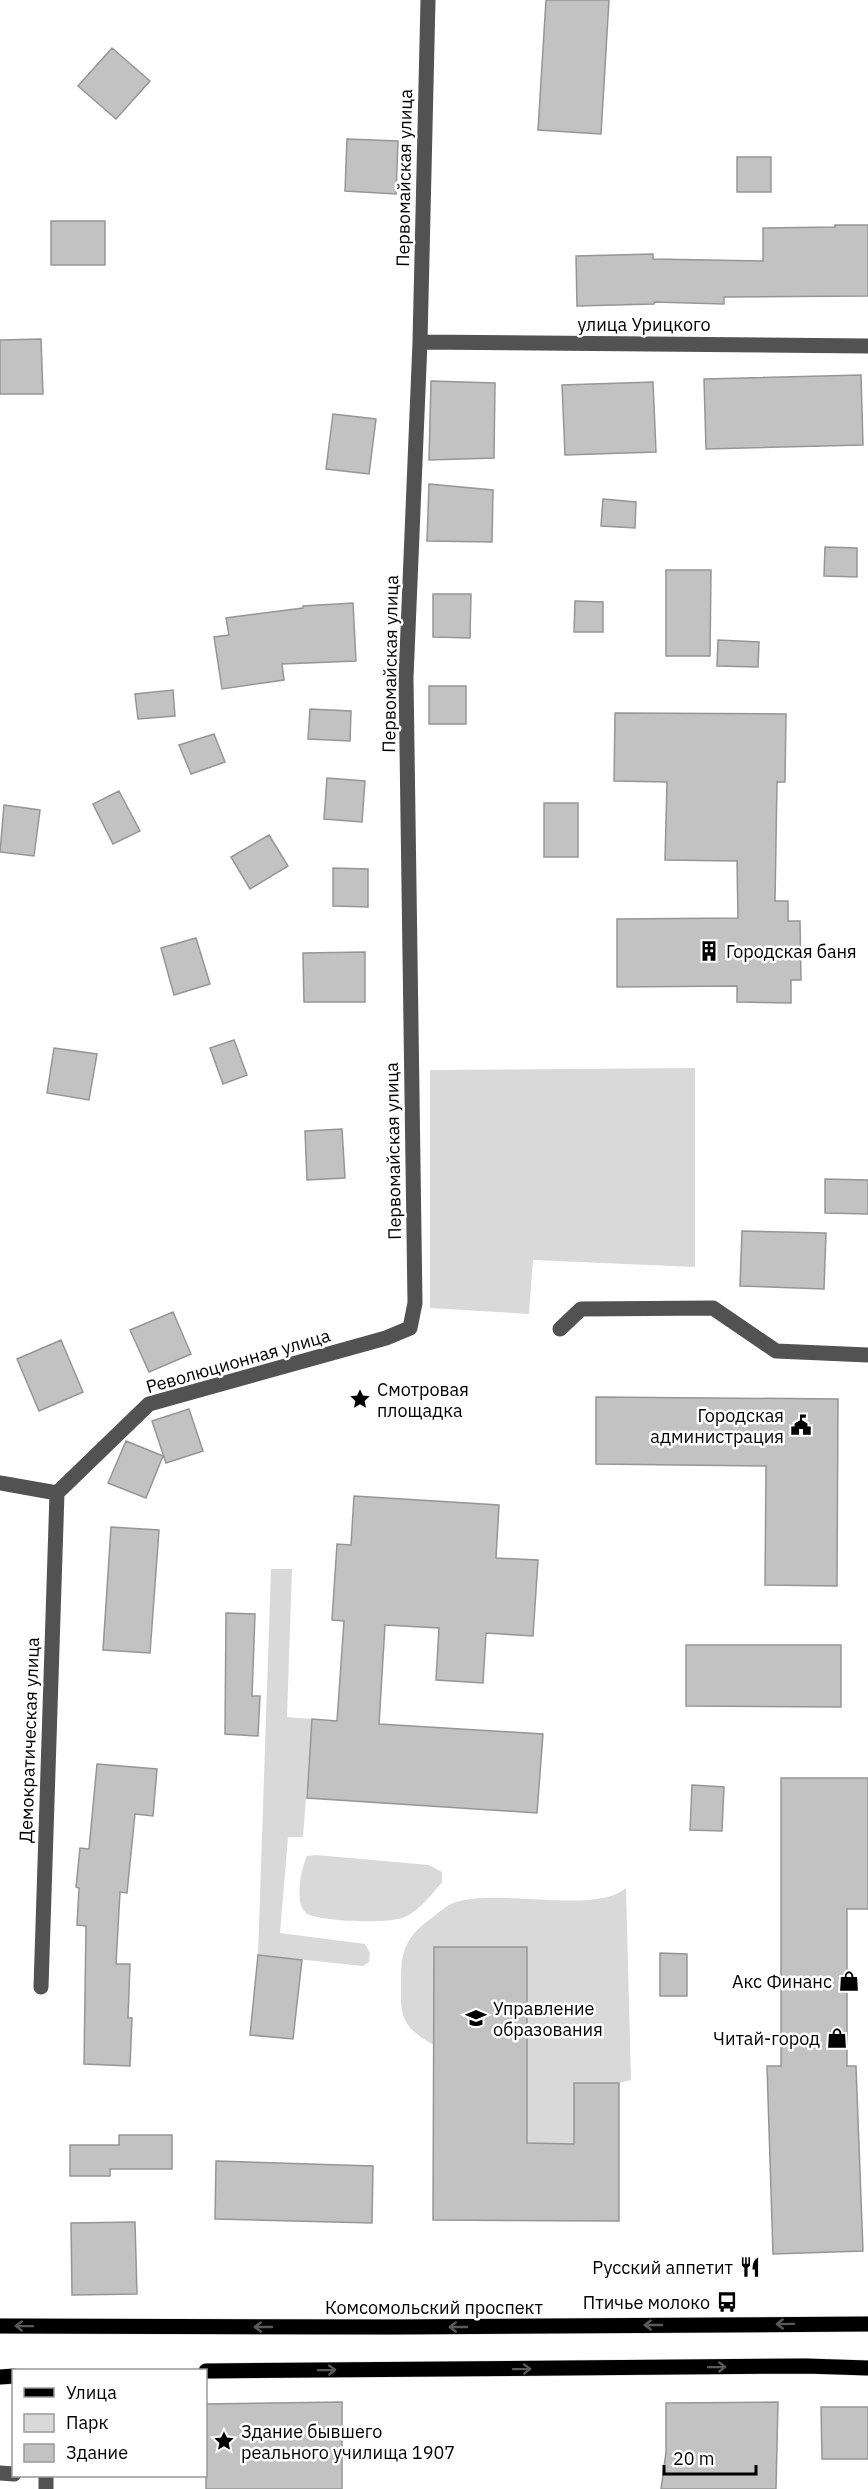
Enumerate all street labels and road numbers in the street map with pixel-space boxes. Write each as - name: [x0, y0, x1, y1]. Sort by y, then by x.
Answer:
- street label: Первомайская улица: [391, 89, 417, 267]
- street label: улица Урицкого: [577, 313, 711, 336]
- street label: Первомайская улица: [377, 575, 403, 753]
- street label: Первомайская улица: [380, 1062, 406, 1240]
- street label: Революционная улица: [143, 1324, 333, 1398]
- street label: Демократическая улица: [14, 1636, 44, 1843]
- street label: Комсомольский проспект: [325, 2296, 544, 2319]

